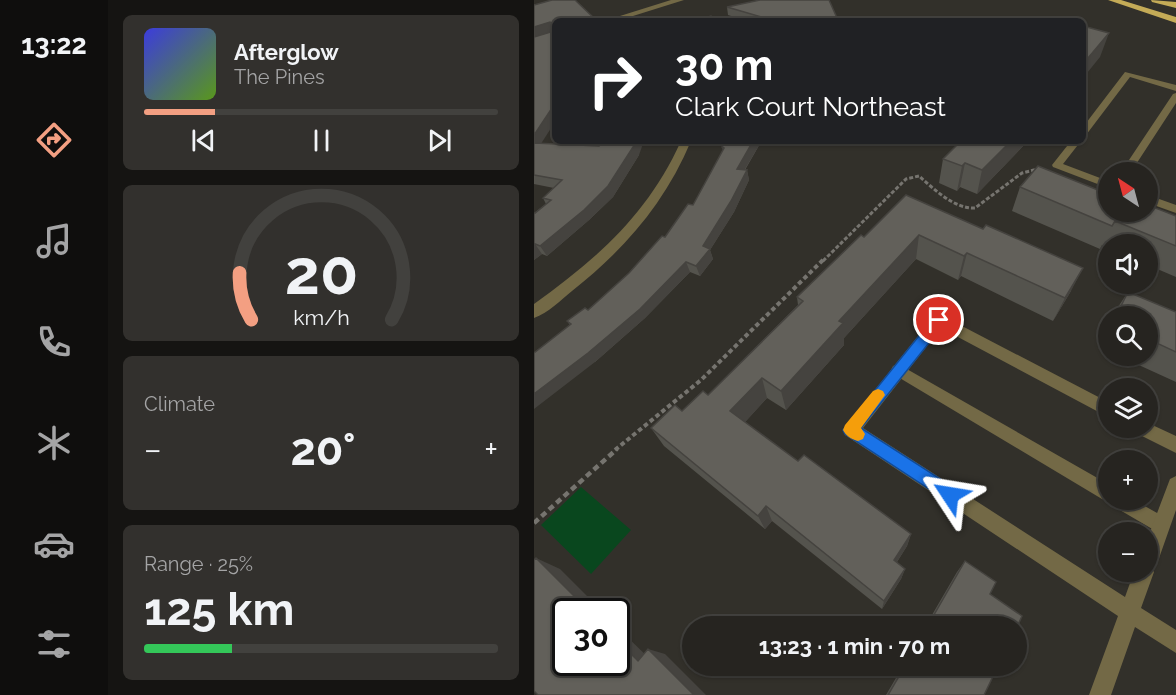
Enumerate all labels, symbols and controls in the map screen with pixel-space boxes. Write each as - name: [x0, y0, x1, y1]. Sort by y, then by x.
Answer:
- text: 13:22: [21, 29, 87, 60]
- text: Afterglow: [234, 39, 339, 65]
- text: 30 m: [675, 41, 773, 90]
- icon: right: [576, 42, 654, 120]
- text: The Pines: [234, 65, 325, 89]
- text: Clark Court Northeast: [675, 91, 946, 122]
- icon: directions: [33, 119, 75, 161]
- icon: previous: [187, 124, 220, 157]
- icon: pause: [305, 124, 338, 157]
- icon: next: [423, 124, 456, 157]
- north arrow: [1098, 162, 1158, 222]
- map controls: [1098, 162, 1158, 582]
- icon: music: [33, 220, 75, 262]
- button: sound: [1098, 234, 1158, 294]
- text: 20: [284, 235, 358, 309]
- pin: [913, 294, 964, 345]
- icon: arrive: [922, 303, 955, 336]
- text: km/h: [293, 305, 349, 330]
- button: search: [1098, 306, 1158, 366]
- icon: phone: [33, 321, 75, 363]
- button: layers: [1098, 378, 1158, 438]
- text: Climate: [144, 392, 215, 416]
- icon: climate: [33, 422, 75, 464]
- text: 20°: [290, 423, 356, 476]
- text: −: [144, 430, 162, 469]
- text: +: [484, 430, 498, 469]
- button: +: [1098, 450, 1158, 510]
- position arrow: [918, 463, 982, 527]
- button: −: [1098, 522, 1158, 582]
- icon: car: [33, 523, 75, 565]
- text: Range · 25%: [144, 552, 253, 576]
- text: 125 km: [144, 583, 294, 636]
- speed limit sign: 30: [552, 598, 630, 676]
- icon: filters: [33, 623, 75, 665]
- text: 13:23 · 1 min · 70 m: [759, 633, 950, 659]

